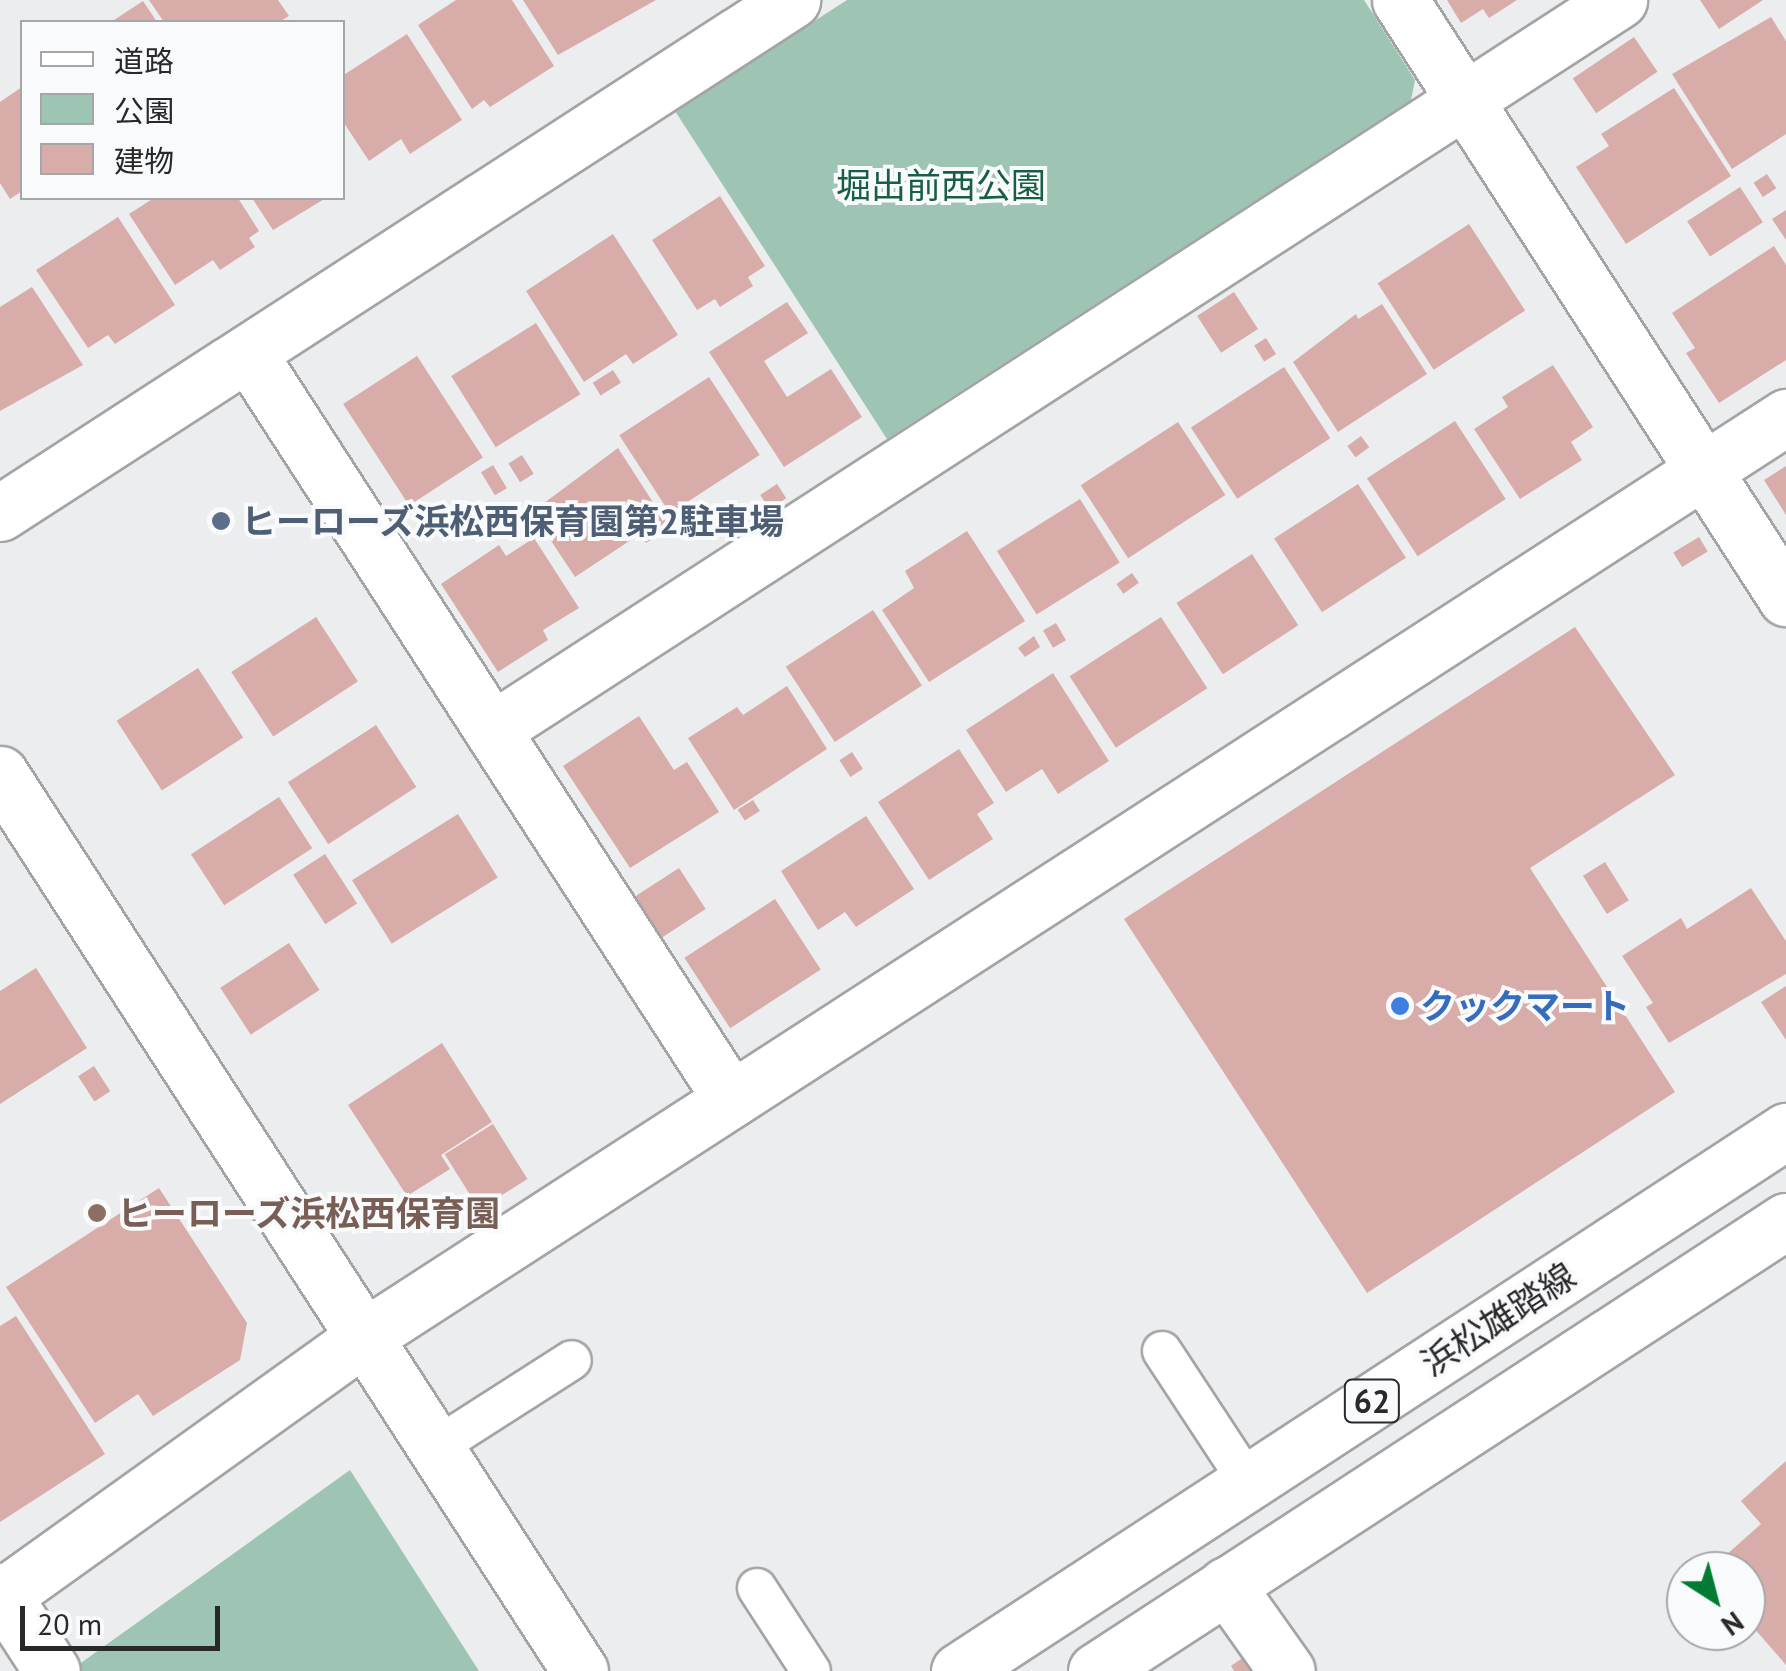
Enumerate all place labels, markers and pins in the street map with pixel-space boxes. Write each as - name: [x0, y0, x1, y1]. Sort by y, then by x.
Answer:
- place label: ヒーローズ浜松西保育園第2駐車場: [241, 500, 786, 542]
- marker: ヒーローズ浜松西保育園第2駐車場: [210, 510, 232, 532]
- place label: クックマート: [1420, 985, 1630, 1027]
- marker: クックマート: [1389, 995, 1411, 1017]
- place label: ヒーローズ浜松西保育園: [117, 1192, 502, 1234]
- marker: ヒーローズ浜松西保育園: [86, 1202, 108, 1224]

